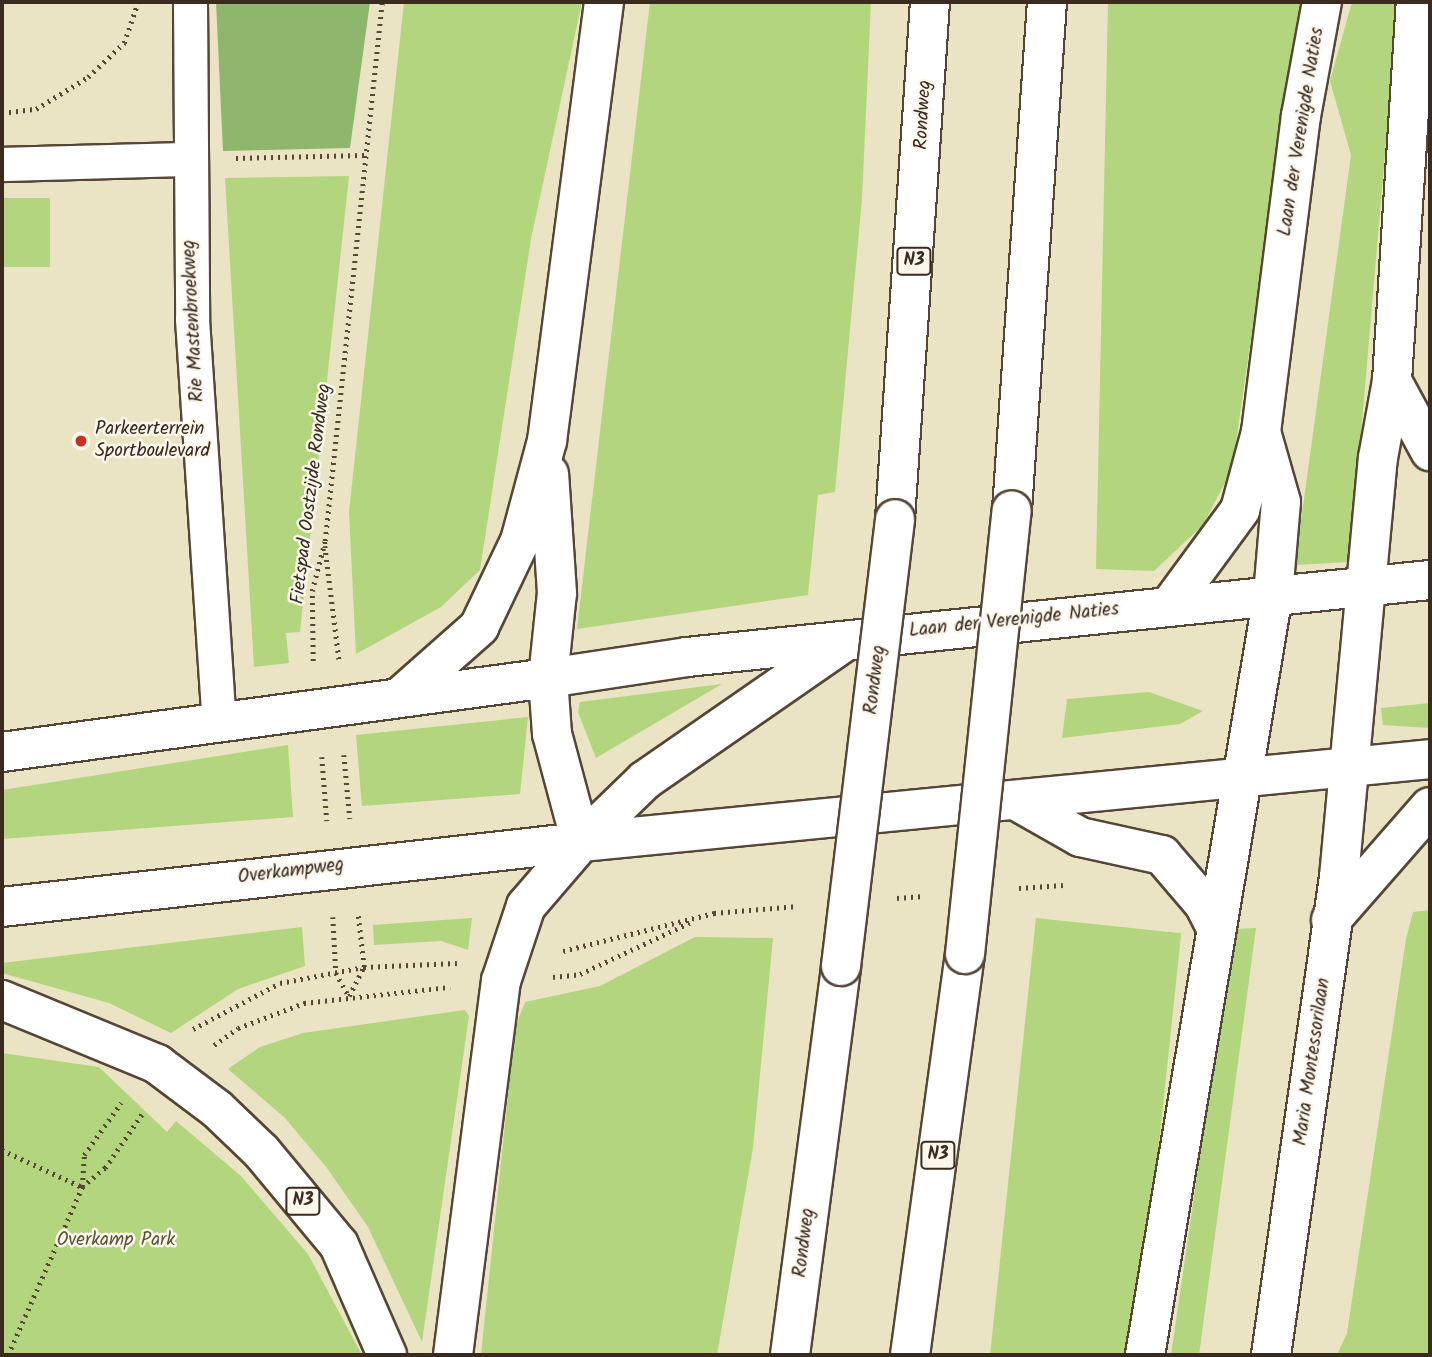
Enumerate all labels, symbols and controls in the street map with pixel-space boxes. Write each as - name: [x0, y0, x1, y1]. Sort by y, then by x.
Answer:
- street label: Laan der Verenigde Naties: [1274, 26, 1330, 238]
- street label: Rondweg: [911, 80, 937, 150]
- street label: Rie Mastenbroekweg: [178, 239, 210, 403]
- road number: N3: [895, 246, 933, 276]
- street label: Fietspad Oostzijde Rondweg: [287, 382, 337, 606]
- place label: Parkeerterrein Sportboulevard: [95, 419, 210, 463]
- marker: Parkeerterrein Sportboulevard: [73, 433, 89, 449]
- street label: Laan der Verenigde Naties: [908, 599, 1120, 643]
- street label: Rondweg: [860, 644, 892, 716]
- street label: Overkampweg: [237, 854, 345, 890]
- street label: Maria Montessorilaan: [1290, 977, 1336, 1147]
- road number: N3: [919, 1140, 957, 1170]
- road number: N3: [284, 1186, 322, 1216]
- street label: Rondweg: [789, 1207, 821, 1279]
- park label: Overkamp Park: [57, 1230, 175, 1252]

